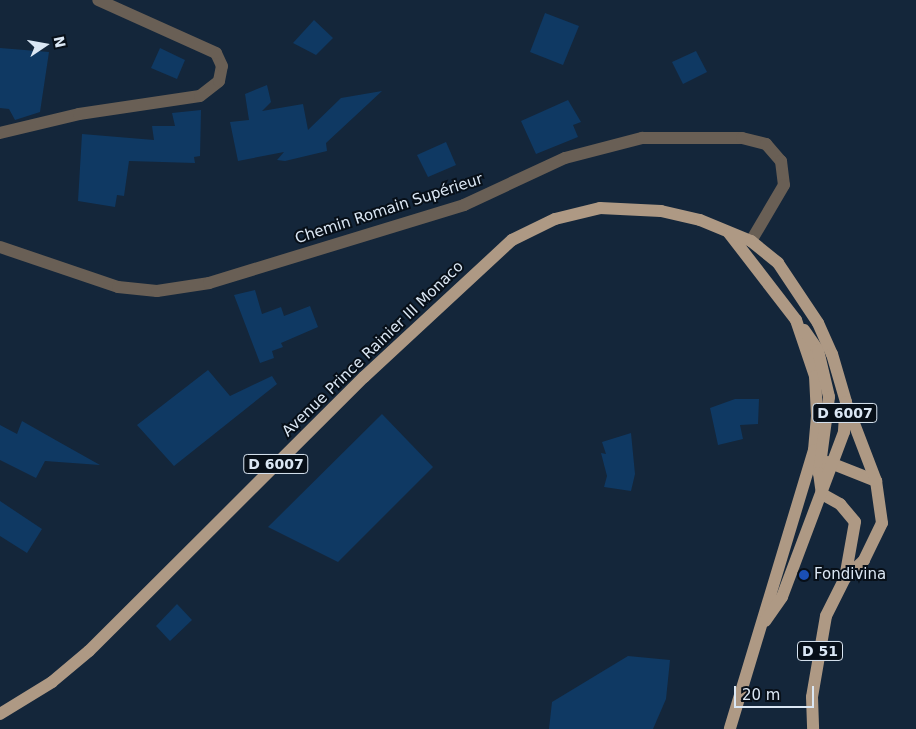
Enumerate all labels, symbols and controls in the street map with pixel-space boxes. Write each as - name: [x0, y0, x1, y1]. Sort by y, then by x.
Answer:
- north arrow: [20, 20, 70, 70]
- text: N: [51, 34, 69, 49]
- street label: Chemin Romain Supérieur: [293, 170, 485, 248]
- street label: Avenue Prince Rainier III Monaco: [279, 257, 467, 441]
- road number: D 6007: [811, 402, 879, 424]
- road number: D 6007: [242, 452, 310, 476]
- place label: Fondivina: [814, 566, 886, 584]
- marker: Fondivina: [798, 569, 810, 581]
- road number: D 51: [796, 640, 844, 662]
- scale bar: [736, 676, 816, 708]
- text: 20 m: [742, 686, 780, 704]

